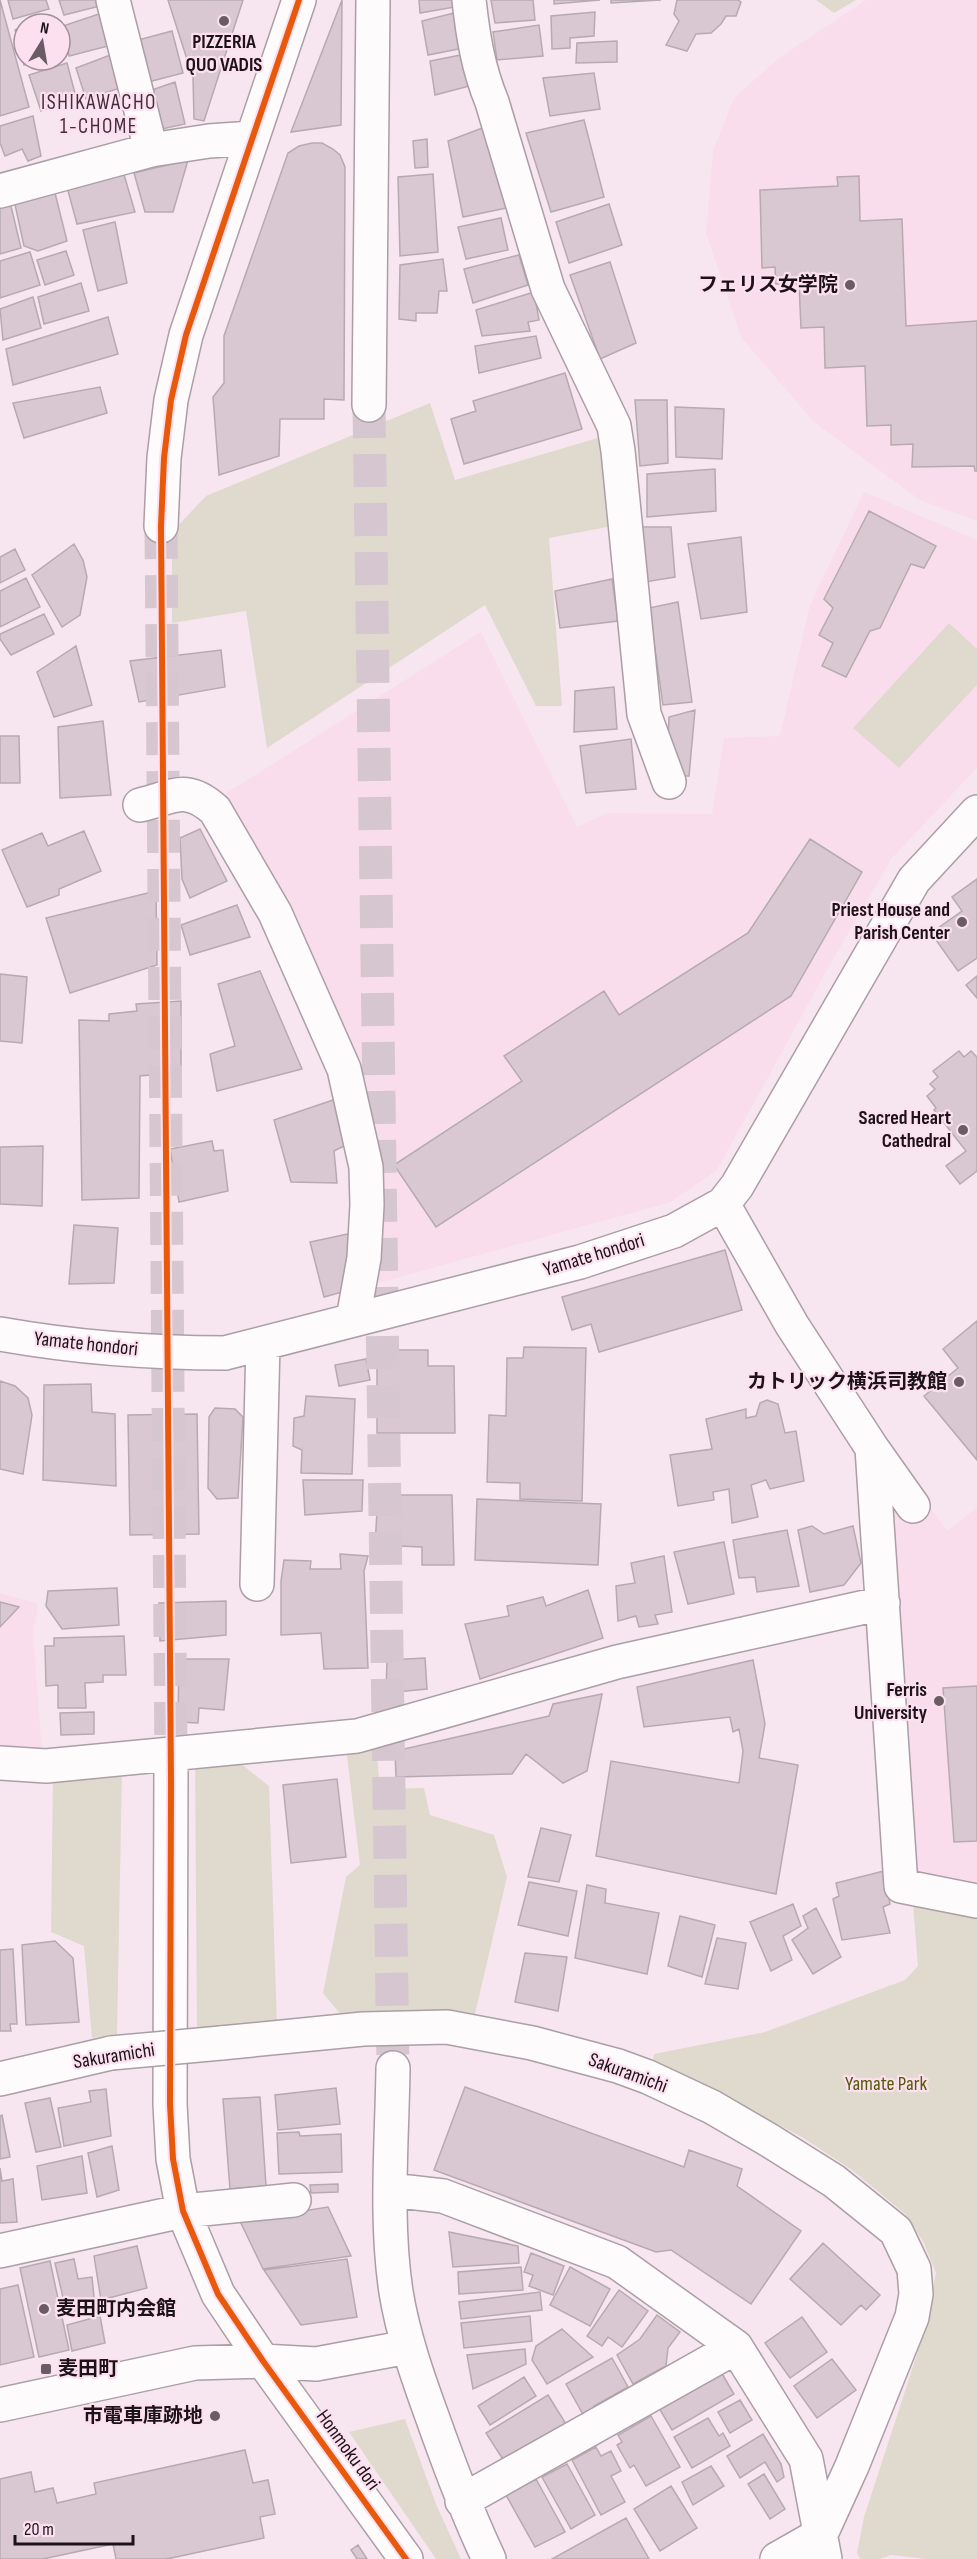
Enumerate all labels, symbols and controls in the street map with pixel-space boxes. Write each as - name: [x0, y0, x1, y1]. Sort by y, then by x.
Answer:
- north arrow: [12, 12, 72, 72]
- marker: PIZZERIA QUO VADIS: [217, 14, 231, 28]
- text: N: [39, 19, 51, 39]
- place label: PIZZERIA QUO VADIS: [186, 30, 262, 77]
- district label: ISHIKAWACHO 1-CHOME: [41, 90, 157, 139]
- place label: フェリス女学院: [698, 273, 838, 297]
- marker: フェリス女学院: [843, 278, 857, 292]
- place label: Priest House and Parish Center: [832, 898, 950, 945]
- marker: Priest House and Parish Center: [955, 915, 969, 929]
- place label: Sacred Heart Cathedral: [859, 1106, 951, 1153]
- marker: Sacred Heart Cathedral: [956, 1123, 970, 1137]
- street label: Yamate hondori: [541, 1228, 647, 1282]
- street label: Yamate hondori: [33, 1327, 139, 1361]
- place label: カトリック横浜司教館: [747, 1370, 947, 1394]
- marker: カトリック横浜司教館: [952, 1375, 966, 1389]
- place label: Ferris University: [854, 1678, 928, 1725]
- marker: Ferris University: [932, 1694, 946, 1708]
- street label: Sakuramichi: [72, 2038, 156, 2074]
- street label: Sakuramichi: [585, 2048, 671, 2098]
- park label: Yamate Park: [845, 2072, 927, 2096]
- place label: 麦田町内会館: [56, 2297, 176, 2321]
- marker: 麦田町内会館: [37, 2302, 51, 2316]
- place label: 麦田町: [58, 2357, 118, 2381]
- marker: 麦田町: [39, 2362, 53, 2376]
- place label: 市電車庫跡地: [83, 2404, 203, 2428]
- street label: Honmoku dori: [311, 2405, 385, 2495]
- marker: 市電車庫跡地: [208, 2409, 222, 2423]
- scale bar: [15, 2508, 134, 2546]
- text: 20 m: [24, 2519, 54, 2540]

